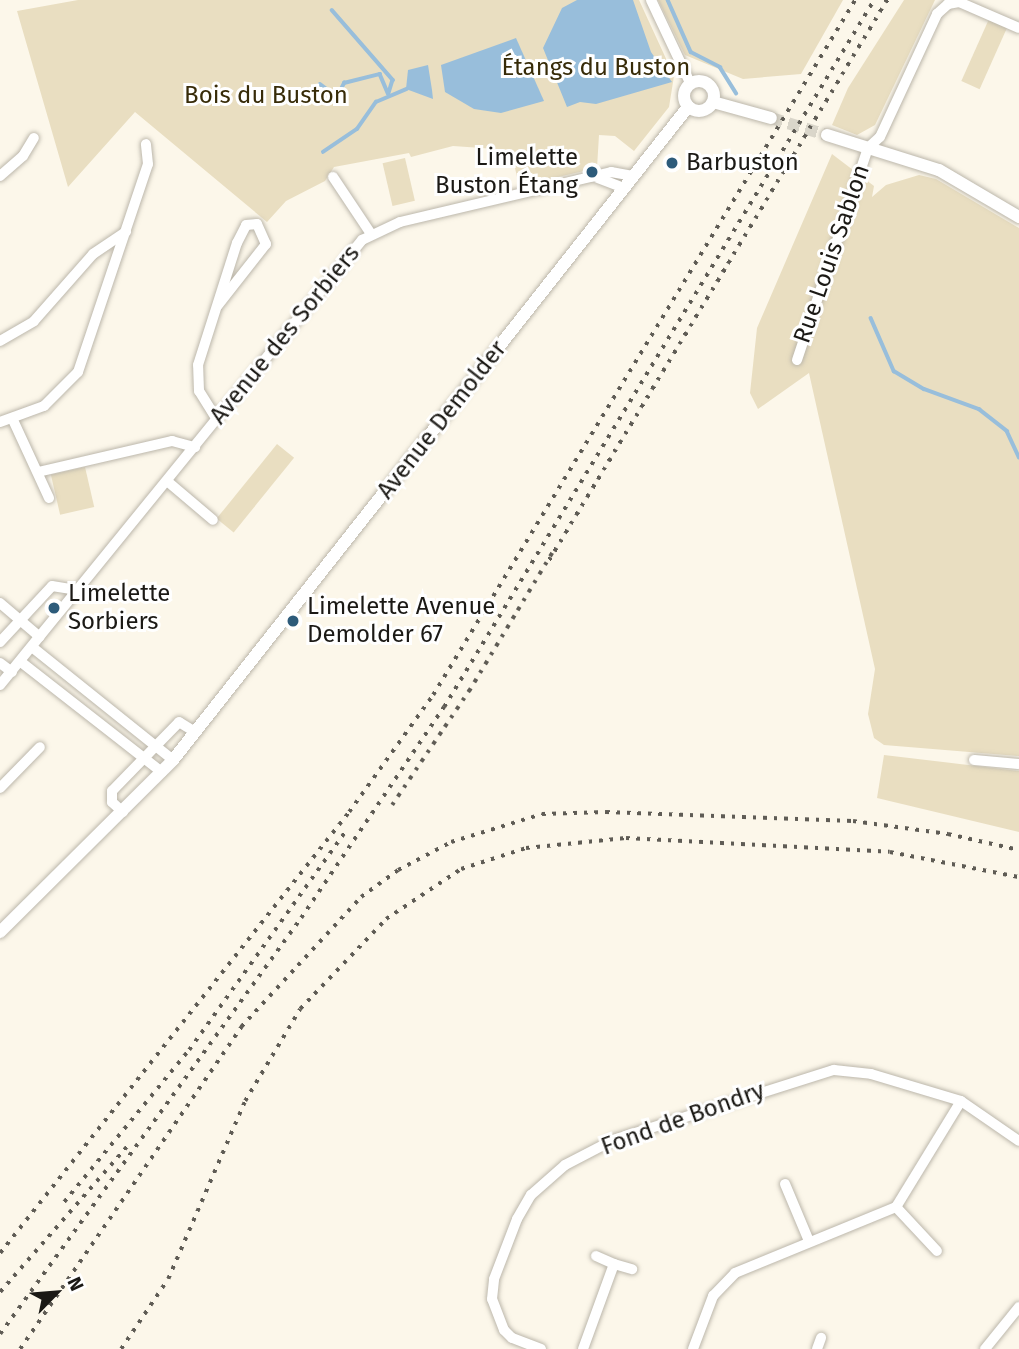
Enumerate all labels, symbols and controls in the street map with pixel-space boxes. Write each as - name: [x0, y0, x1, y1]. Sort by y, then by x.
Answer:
- park label: Étangs du Buston: [502, 54, 690, 82]
- park label: Bois du Buston: [184, 82, 348, 110]
- place label: Limelette Buston Étang: [435, 144, 578, 200]
- place label: Barbuston: [686, 149, 799, 177]
- marker: Barbuston: [664, 155, 680, 171]
- street label: Rue Louis Sablon: [788, 161, 876, 347]
- marker: Limelette Buston Étang: [584, 164, 600, 180]
- street label: Avenue des Sorbiers: [204, 240, 366, 430]
- street label: Avenue Demolder: [371, 335, 513, 505]
- place label: Limelette Sorbiers: [68, 580, 170, 636]
- place label: Limelette Avenue Demolder 67: [307, 593, 495, 649]
- marker: Limelette Sorbiers: [46, 600, 62, 616]
- marker: Limelette Avenue Demolder 67: [285, 613, 301, 629]
- street label: Fond de Bondry: [597, 1076, 769, 1162]
- north arrow: [21, 1258, 91, 1328]
- text: N: [62, 1273, 89, 1294]

